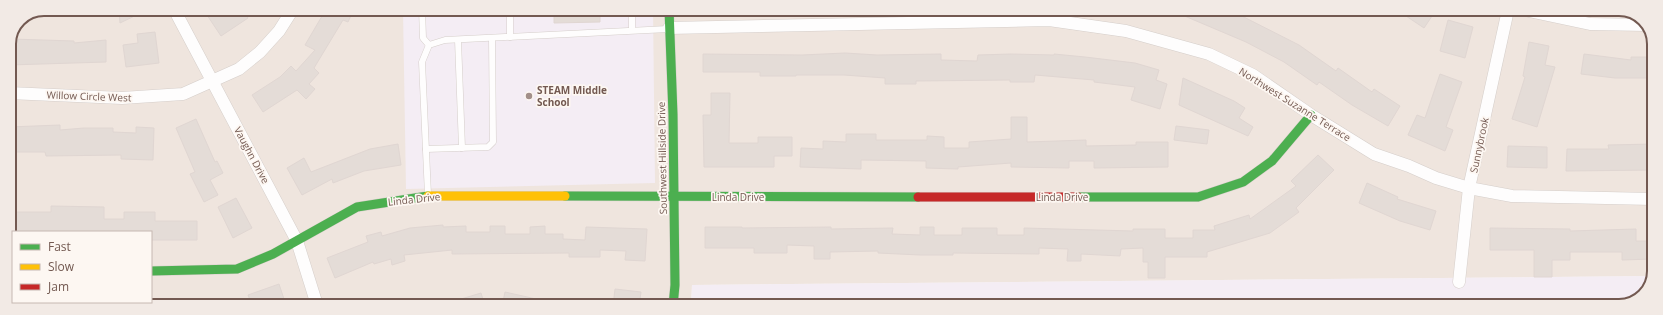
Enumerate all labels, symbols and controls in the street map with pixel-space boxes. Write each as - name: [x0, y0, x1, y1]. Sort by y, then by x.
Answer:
- street label: Northwest Suzanne Terrace: [1236, 64, 1354, 144]
- place label: STEAM Middle School: [537, 83, 607, 109]
- street label: Willow Circle West: [46, 88, 132, 104]
- marker: STEAM Middle School: [524, 91, 534, 101]
- street label: Southwest Hillside Drive: [654, 101, 670, 214]
- street label: Sunnybrook: [1466, 115, 1492, 174]
- street label: Vaughn Drive: [231, 124, 273, 186]
- street label: Linda Drive: [387, 189, 441, 209]
- street label: Linda Drive: [712, 190, 765, 204]
- street label: Linda Drive: [1036, 190, 1089, 204]
- legend: [12, 231, 152, 303]
- text: Fast: [48, 238, 71, 255]
- text: Slow: [48, 258, 75, 275]
- text: Jam: [47, 278, 69, 295]

